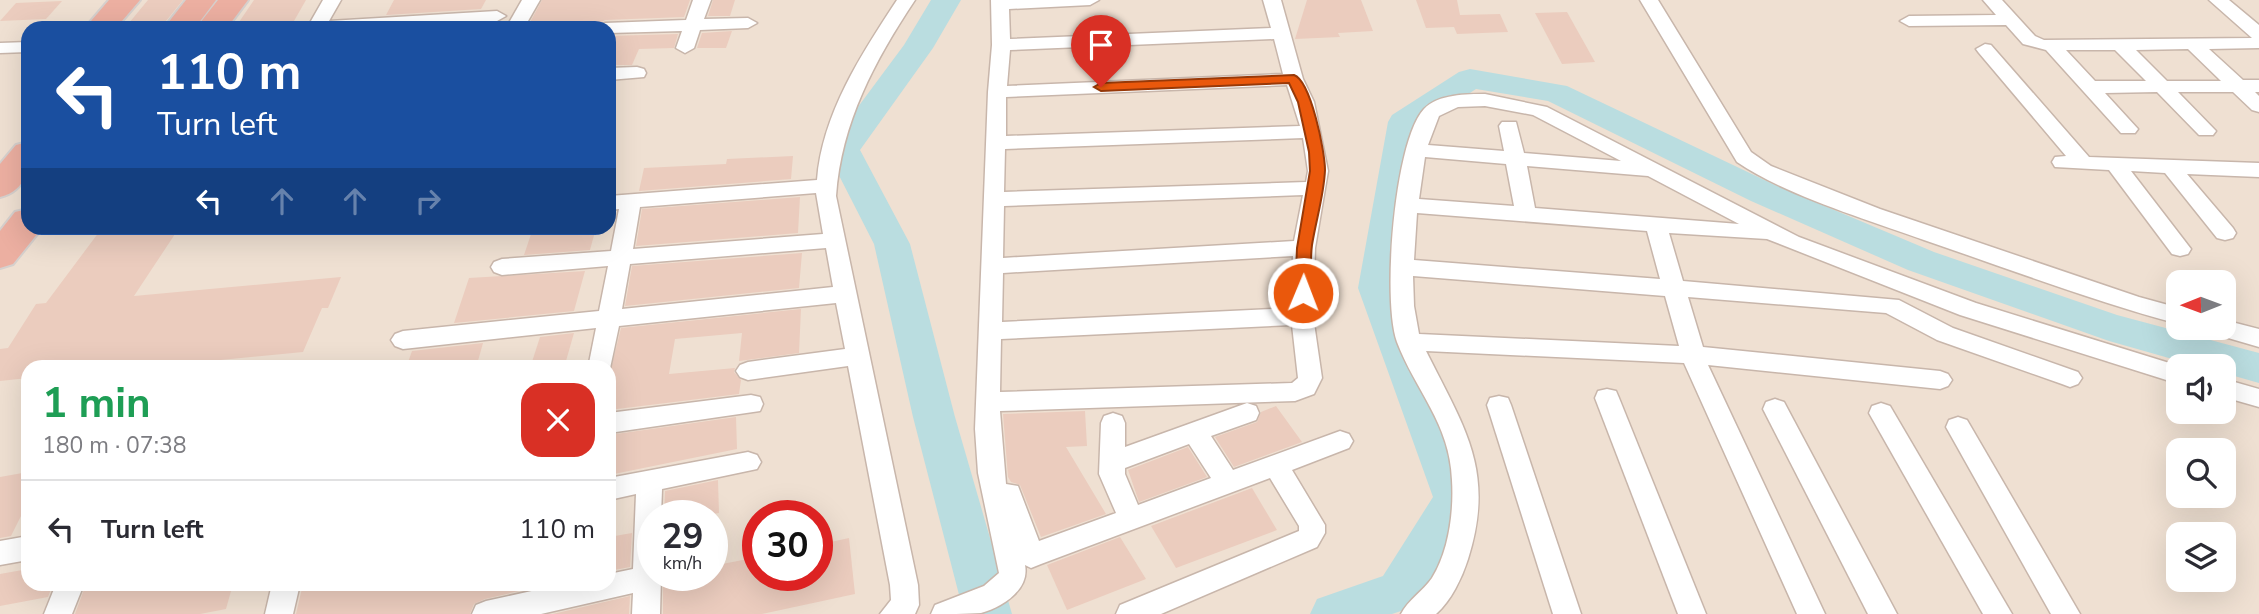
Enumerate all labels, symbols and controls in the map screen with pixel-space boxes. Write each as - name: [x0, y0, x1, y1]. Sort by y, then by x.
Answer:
- pin: [1071, 15, 1131, 87]
- icon: arrive: [1082, 26, 1120, 64]
- text: 110 m: [157, 39, 301, 106]
- icon: left: [42, 49, 133, 140]
- text: Turn left: [157, 103, 277, 146]
- icon: left: [190, 182, 228, 220]
- icon: ahead: [263, 182, 301, 220]
- icon: ahead: [336, 182, 374, 220]
- icon: right: [409, 182, 447, 220]
- position arrow: [1266, 256, 1340, 330]
- north arrow: [2166, 270, 2236, 340]
- map controls: [2166, 270, 2236, 592]
- button: sound: [2166, 354, 2236, 424]
- text: 1 min: [42, 375, 151, 432]
- button: close: [521, 383, 595, 457]
- text: 180 m · 07:38: [42, 430, 187, 461]
- button: search: [2166, 438, 2236, 508]
- speed limit sign: 30: [742, 500, 833, 591]
- icon: left: [42, 510, 80, 548]
- text: Turn left: [101, 512, 204, 547]
- text: 110 m: [519, 512, 595, 547]
- text: 29: [661, 513, 704, 560]
- button: layers: [2166, 522, 2236, 592]
- text: km/h: [663, 551, 702, 575]

